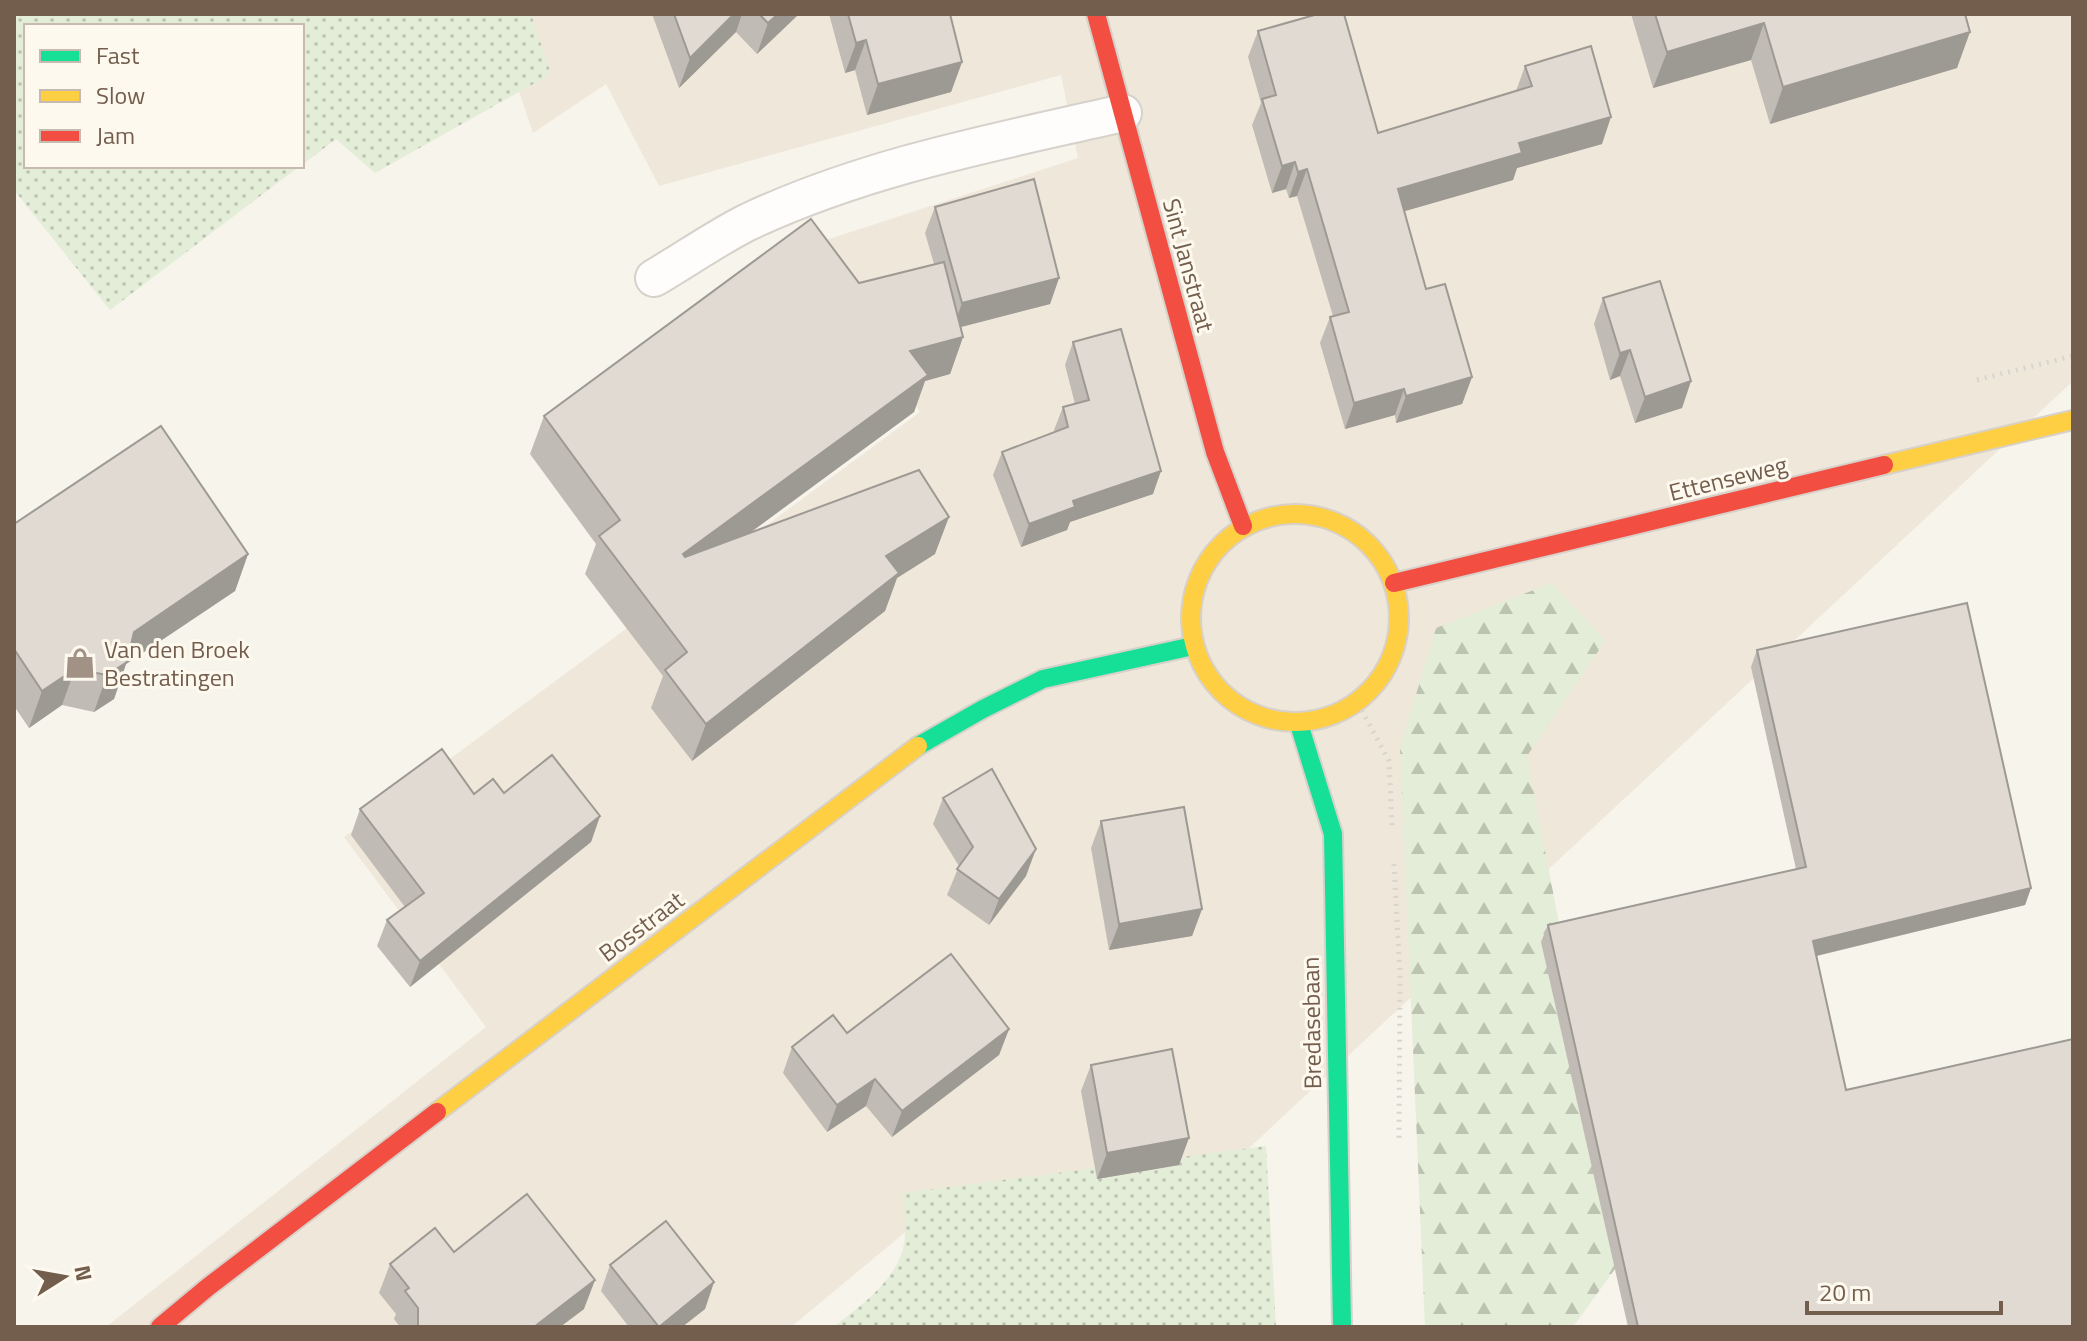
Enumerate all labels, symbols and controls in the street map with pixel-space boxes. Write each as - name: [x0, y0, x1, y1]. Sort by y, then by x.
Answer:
- legend: [24, 24, 304, 168]
- text: Fast: [96, 37, 140, 73]
- text: Slow: [96, 77, 145, 113]
- text: Jam: [96, 117, 135, 153]
- street label: Sint Janstraat: [1154, 194, 1224, 336]
- street label: Ettenseweg: [1665, 446, 1791, 510]
- place label: Van den Broek Bestratingen: [104, 631, 250, 695]
- shop icon: Van den Broek Bestratingen: [63, 646, 97, 680]
- street label: Bosstraat: [591, 881, 692, 970]
- street label: Bredasebaan: [1292, 956, 1330, 1090]
- north arrow: [24, 1237, 104, 1317]
- text: N: [65, 1262, 102, 1284]
- scale bar: [1807, 1265, 2001, 1315]
- text: 20 m: [1819, 1274, 1871, 1310]

